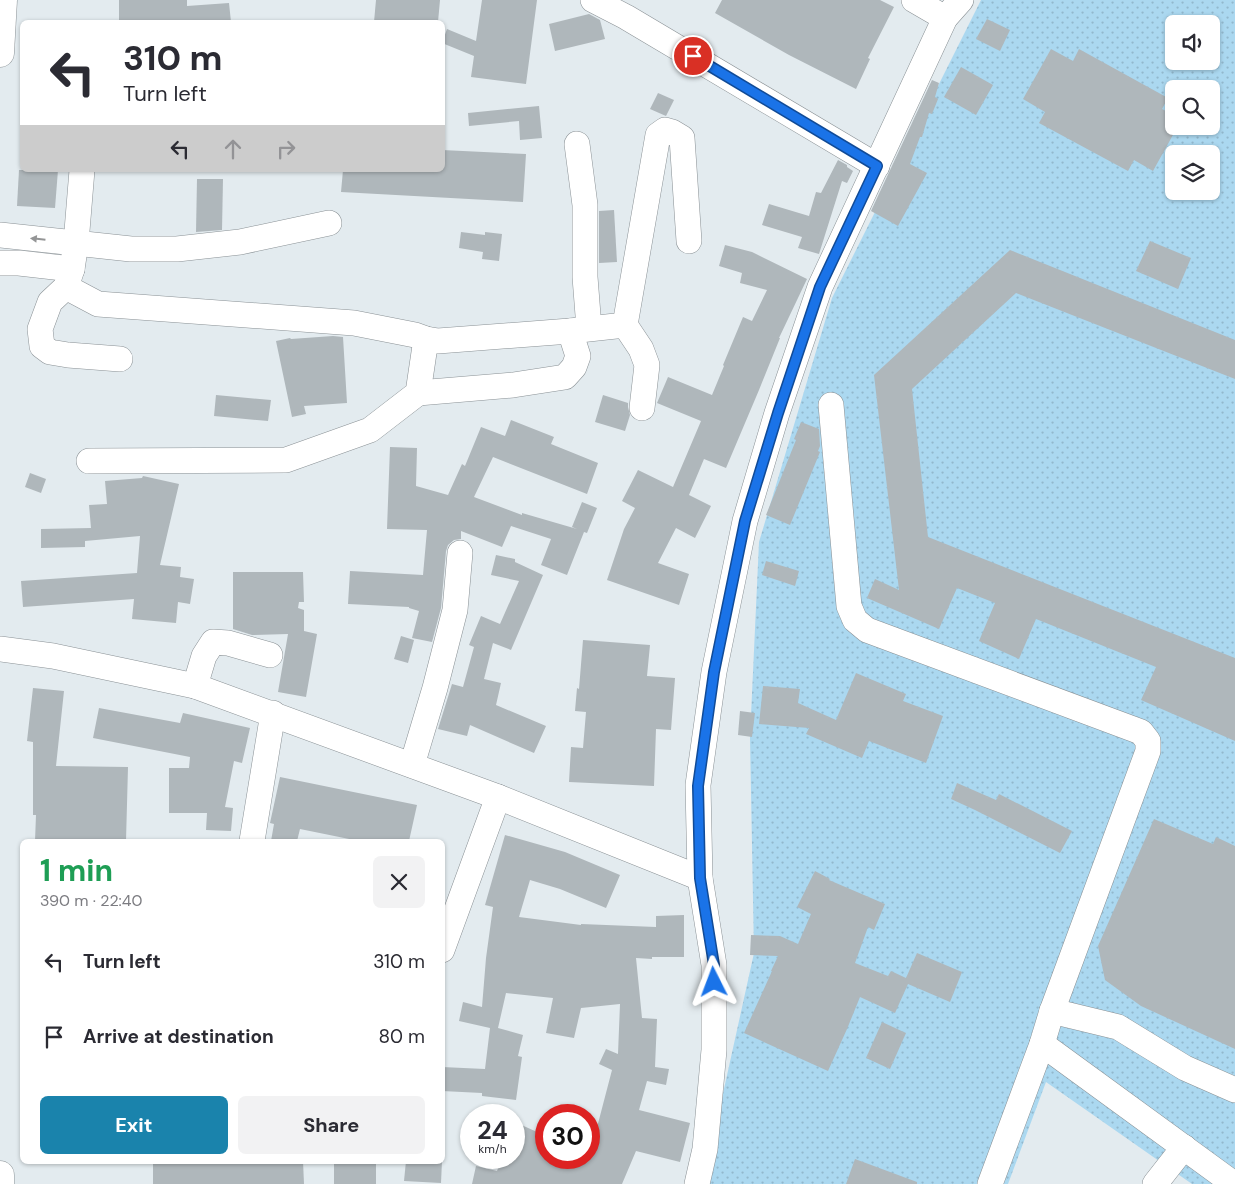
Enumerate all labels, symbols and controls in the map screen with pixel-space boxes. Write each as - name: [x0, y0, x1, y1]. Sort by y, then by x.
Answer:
- map controls: [1165, 15, 1220, 200]
- button: sound: [1165, 15, 1220, 70]
- text: 310 m: [123, 35, 222, 81]
- pin: [672, 35, 714, 77]
- icon: left: [40, 40, 105, 105]
- icon: arrive: [679, 42, 707, 70]
- text: Turn left: [123, 79, 207, 108]
- button: search: [1165, 80, 1220, 135]
- icon: left: [166, 135, 194, 163]
- icon: ahead: [219, 135, 247, 163]
- icon: right: [272, 135, 300, 163]
- button: layers: [1165, 145, 1220, 200]
- one-way arrow: [30, 235, 46, 243]
- text: 1 min: [40, 851, 113, 890]
- button: close: [373, 856, 425, 908]
- text: 390 m · 22:40: [40, 890, 143, 911]
- icon: left: [40, 948, 68, 976]
- text: Turn left: [83, 949, 161, 974]
- text: 310 m: [373, 949, 425, 974]
- position arrow: [687, 955, 739, 1007]
- icon: arrive: [40, 1023, 68, 1051]
- text: Arrive at destination: [83, 1024, 274, 1049]
- text: 80 m: [378, 1024, 425, 1049]
- button: Exit: [40, 1096, 228, 1154]
- button: Share: [238, 1096, 425, 1154]
- speed limit sign: 30: [535, 1104, 600, 1169]
- text: 24: [477, 1114, 508, 1147]
- text: km/h: [478, 1141, 507, 1157]

